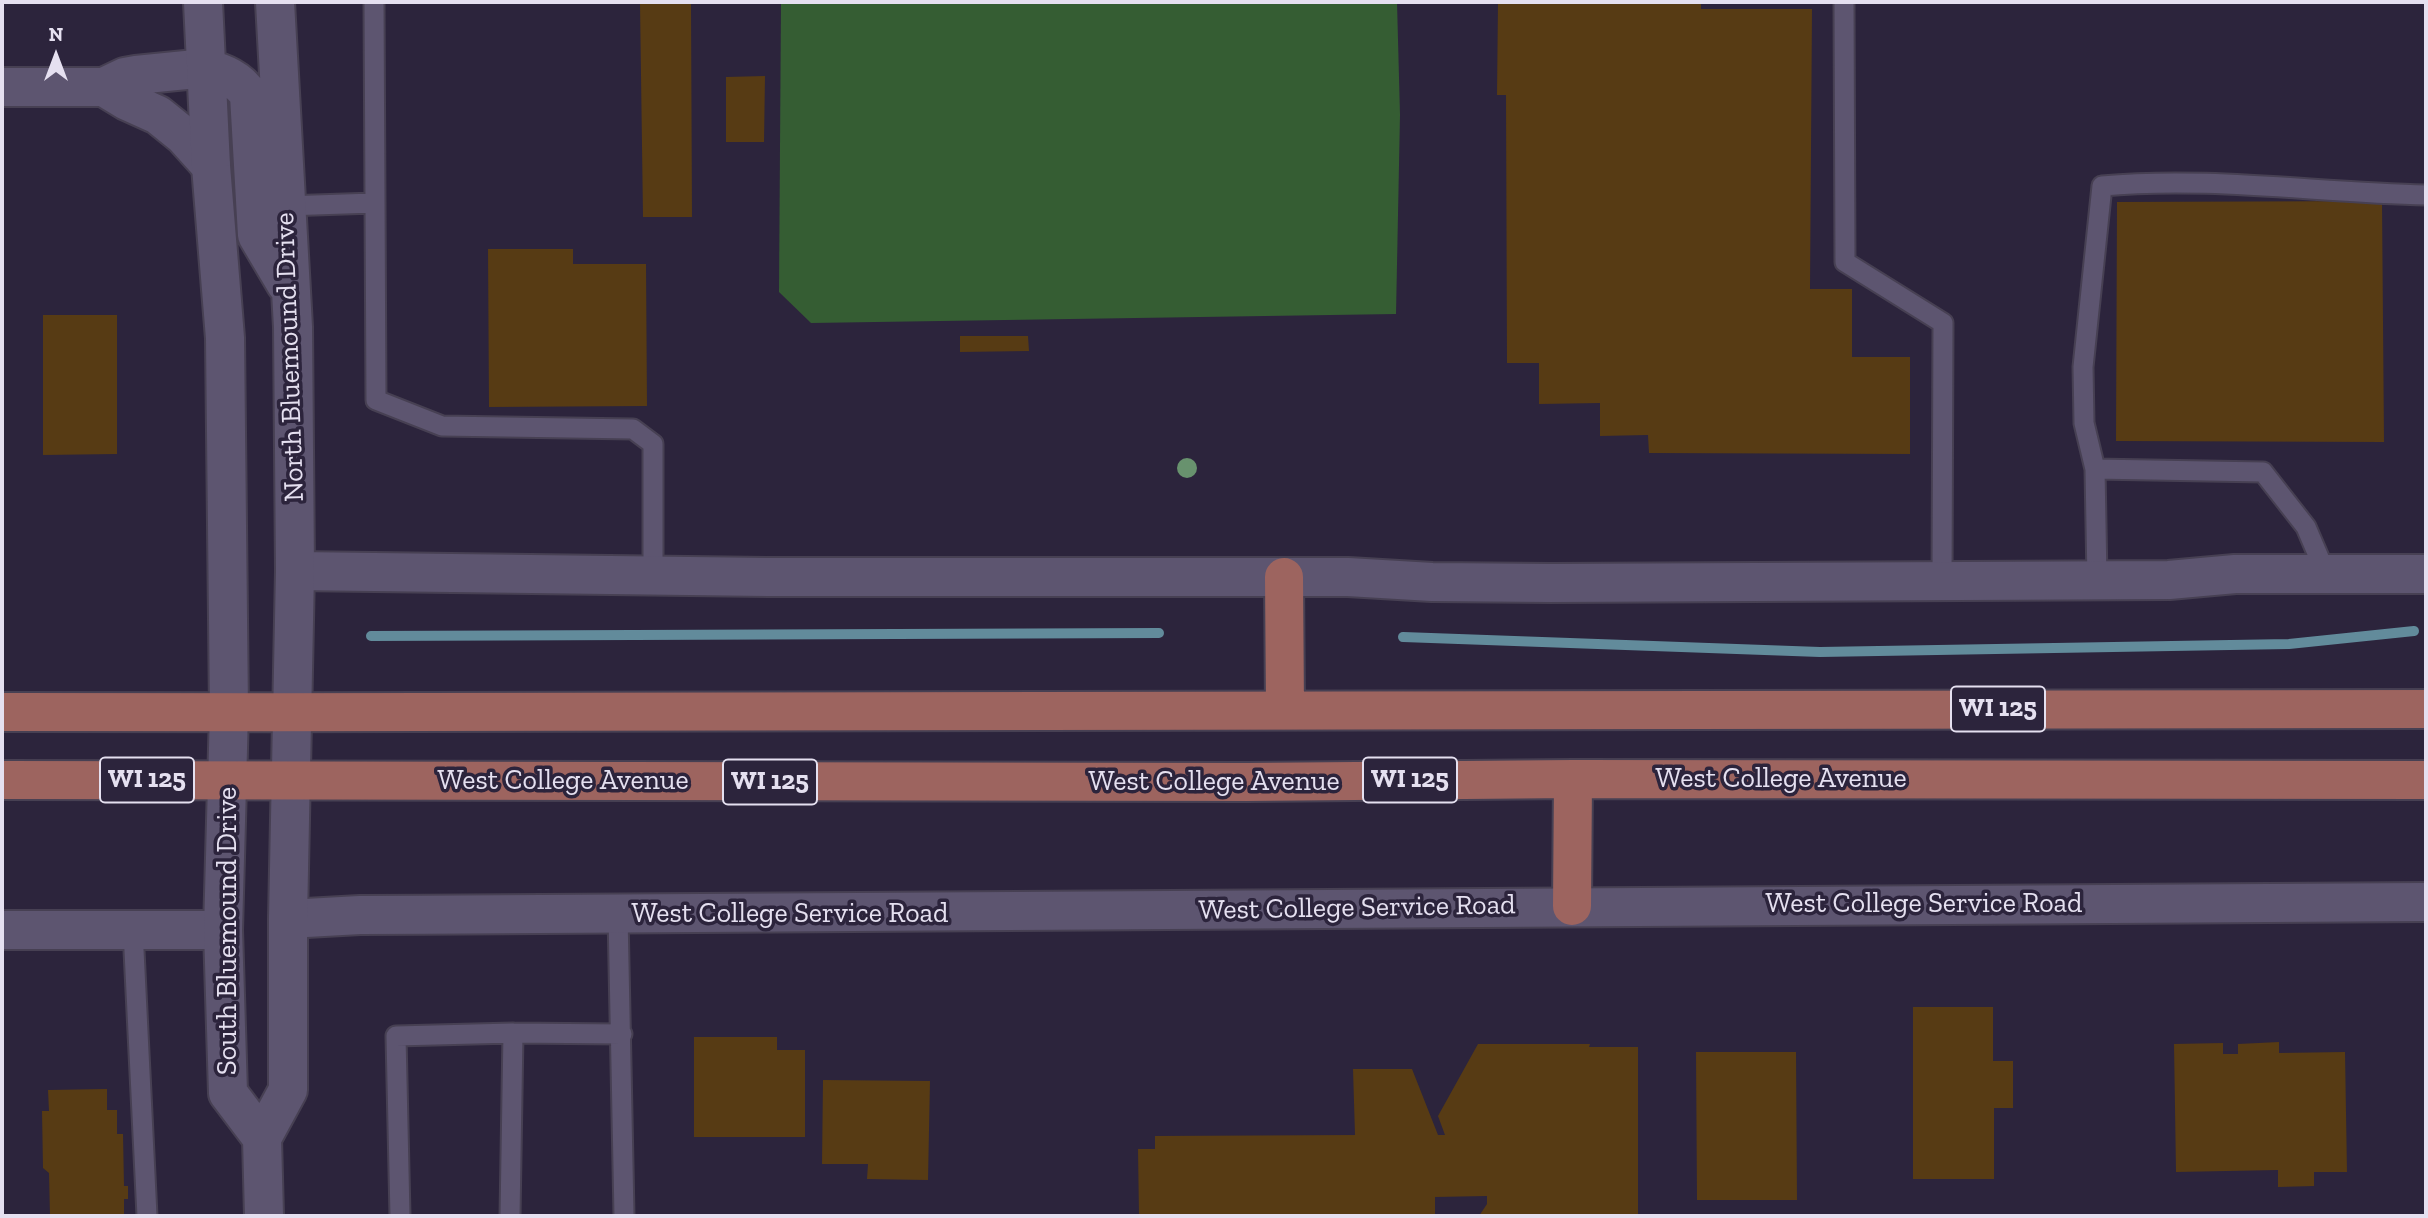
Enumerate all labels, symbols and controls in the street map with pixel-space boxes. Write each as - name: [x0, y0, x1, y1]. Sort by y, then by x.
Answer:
- north arrow: [21, 21, 91, 91]
- text: N: [49, 23, 63, 46]
- street label: North Bluemound Drive: [268, 212, 312, 502]
- road number: WI 125: [1951, 687, 2045, 732]
- road number: WI 125: [100, 758, 194, 802]
- road number: WI 125: [1363, 758, 1457, 802]
- road number: WI 125: [723, 760, 817, 804]
- street label: West College Avenue: [1655, 762, 1907, 796]
- street label: West College Avenue: [437, 764, 689, 798]
- street label: West College Avenue: [1088, 765, 1340, 799]
- street label: South Bluemound Drive: [211, 787, 245, 1075]
- street label: West College Service Road: [1766, 887, 2082, 921]
- street label: West College Service Road: [1198, 888, 1516, 928]
- street label: West College Service Road: [632, 897, 948, 931]

